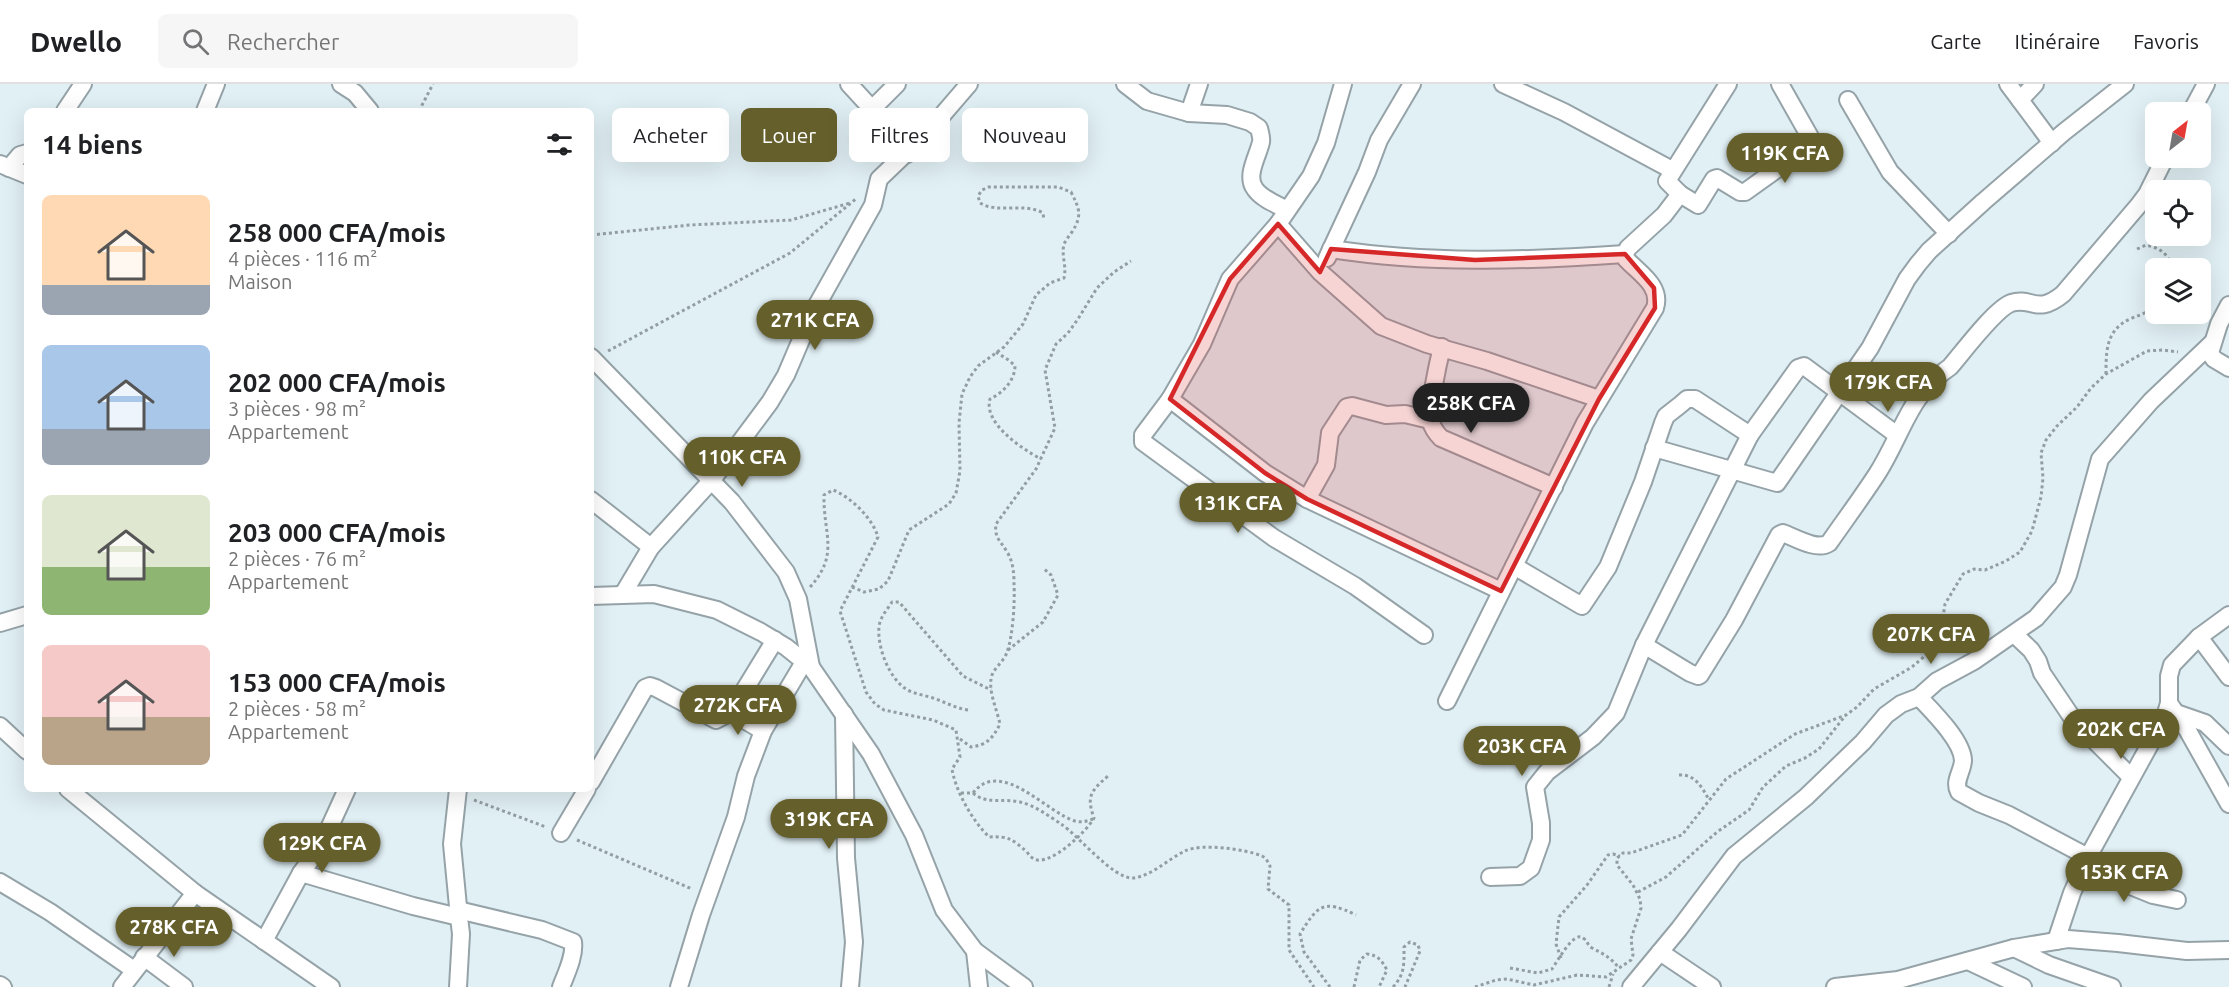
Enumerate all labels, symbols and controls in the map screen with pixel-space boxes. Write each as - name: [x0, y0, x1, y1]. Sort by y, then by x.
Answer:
- search box: [158, 14, 578, 68]
- icon: search: [179, 25, 212, 58]
- text: Dwello: [30, 26, 122, 57]
- text: Rechercher: [227, 29, 339, 54]
- text: Carte: [1930, 29, 1982, 53]
- text: Itinéraire: [2015, 29, 2100, 53]
- text: Favoris: [2133, 29, 2199, 53]
- north arrow: [2145, 102, 2211, 168]
- map controls: [2145, 102, 2211, 324]
- chip: Acheter: [612, 108, 729, 162]
- chip: Louer: [741, 108, 837, 162]
- chip: Filtres: [849, 108, 950, 162]
- chip: Nouveau: [962, 108, 1088, 162]
- icon: filters: [543, 128, 576, 161]
- text: 14 biens: [42, 130, 143, 159]
- pin: 119K CFA: [1723, 133, 1847, 184]
- text: 119K CFA: [1740, 141, 1830, 164]
- button: locate: [2145, 180, 2211, 246]
- text: 258 000 CFA/mois: [228, 218, 446, 247]
- icon: home: [90, 219, 162, 291]
- text: 4 pièces · 116 m²: [228, 247, 377, 270]
- button: layers: [2145, 258, 2211, 324]
- text: Maison: [228, 270, 292, 293]
- pin: 271K CFA: [753, 300, 877, 351]
- text: 271K CFA: [770, 308, 860, 331]
- pin: 179K CFA: [1826, 362, 1950, 413]
- text: 202 000 CFA/mois: [228, 368, 446, 397]
- icon: home: [90, 369, 162, 441]
- text: 179K CFA: [1843, 370, 1933, 393]
- pin: 258K CFA: [1409, 383, 1533, 434]
- text: 258K CFA: [1426, 391, 1516, 414]
- text: 3 pièces · 98 m²: [228, 397, 366, 420]
- text: Appartement: [228, 420, 349, 443]
- pin: 110K CFA: [680, 437, 804, 488]
- text: 110K CFA: [697, 445, 787, 468]
- pin: 131K CFA: [1176, 483, 1300, 534]
- text: 131K CFA: [1193, 491, 1283, 514]
- text: 203 000 CFA/mois: [228, 518, 446, 547]
- icon: home: [90, 519, 162, 591]
- text: 2 pièces · 76 m²: [228, 547, 366, 570]
- text: Appartement: [228, 570, 349, 593]
- pin: 207K CFA: [1869, 614, 1993, 665]
- text: 207K CFA: [1886, 622, 1976, 645]
- text: 153 000 CFA/mois: [228, 668, 446, 697]
- icon: home: [90, 669, 162, 741]
- pin: 272K CFA: [676, 685, 800, 736]
- text: 272K CFA: [693, 693, 783, 716]
- text: 2 pièces · 58 m²: [228, 697, 366, 720]
- pin: 202K CFA: [2059, 709, 2183, 760]
- text: 202K CFA: [2076, 717, 2166, 740]
- text: Appartement: [228, 720, 349, 743]
- pin: 203K CFA: [1460, 726, 1584, 777]
- text: 203K CFA: [1477, 734, 1567, 757]
- pin: 319K CFA: [767, 799, 891, 850]
- text: 319K CFA: [784, 807, 874, 830]
- pin: 129K CFA: [260, 823, 384, 874]
- text: 129K CFA: [277, 831, 367, 854]
- pin: 153K CFA: [2062, 852, 2186, 903]
- text: 153K CFA: [2079, 860, 2169, 883]
- pin: 278K CFA: [112, 907, 236, 958]
- text: 278K CFA: [129, 915, 219, 938]

